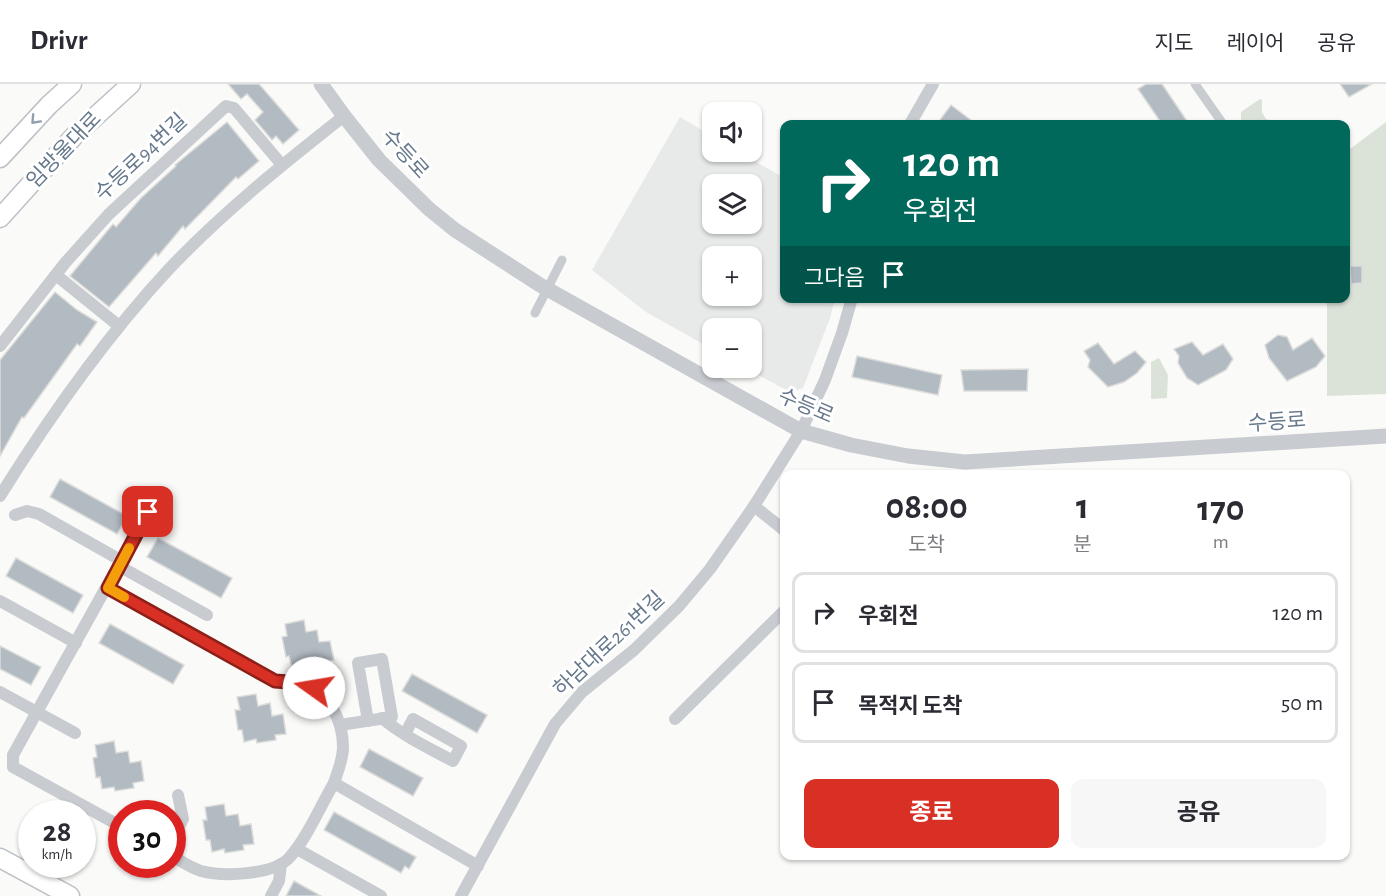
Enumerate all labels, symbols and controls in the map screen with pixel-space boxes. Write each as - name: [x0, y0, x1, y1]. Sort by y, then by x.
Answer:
- text: Drivr: [30, 27, 87, 55]
- text: 지도: [1155, 33, 1193, 54]
- text: 레이어: [1226, 33, 1284, 54]
- text: 공유: [1317, 33, 1356, 54]
- map controls: [702, 102, 762, 378]
- button: sound: [702, 102, 762, 162]
- street label: 임방울대로: [22, 107, 105, 192]
- street label: 수등로94번길: [91, 109, 191, 204]
- one-way arrow: [31, 113, 42, 124]
- street label: 수등로: [378, 125, 432, 183]
- text: 120 m: [903, 142, 1000, 184]
- icon: right: [804, 144, 882, 222]
- button: layers: [702, 174, 762, 234]
- text: 우회전: [903, 198, 978, 225]
- button: +: [702, 246, 762, 306]
- icon: arrive: [877, 258, 910, 291]
- text: 그다음: [804, 267, 865, 289]
- button: −: [702, 318, 762, 378]
- street label: 수등로: [775, 385, 837, 427]
- street label: 수등로: [1247, 410, 1307, 434]
- pin: [122, 486, 173, 537]
- text: 08:00: [886, 489, 968, 525]
- text: 1: [1076, 489, 1089, 525]
- text: 170: [1197, 491, 1244, 527]
- icon: arrive: [131, 495, 164, 528]
- text: m: [1213, 532, 1229, 552]
- text: 도착: [908, 535, 945, 555]
- text: 분: [1073, 535, 1092, 555]
- street label: 하남대로261번길: [549, 587, 668, 700]
- icon: right: [807, 596, 840, 629]
- text: 120 m: [1273, 602, 1323, 624]
- text: 우회전: [858, 605, 919, 627]
- position arrow: [282, 656, 346, 720]
- icon: arrive: [807, 686, 840, 719]
- text: 50 m: [1281, 692, 1323, 714]
- text: 목적지 도착: [858, 695, 963, 717]
- button: 종료: [804, 779, 1059, 848]
- button: 공유: [1071, 779, 1326, 848]
- speed limit sign: 30: [108, 800, 186, 878]
- text: 28: [43, 817, 71, 847]
- text: km/h: [42, 847, 72, 862]

